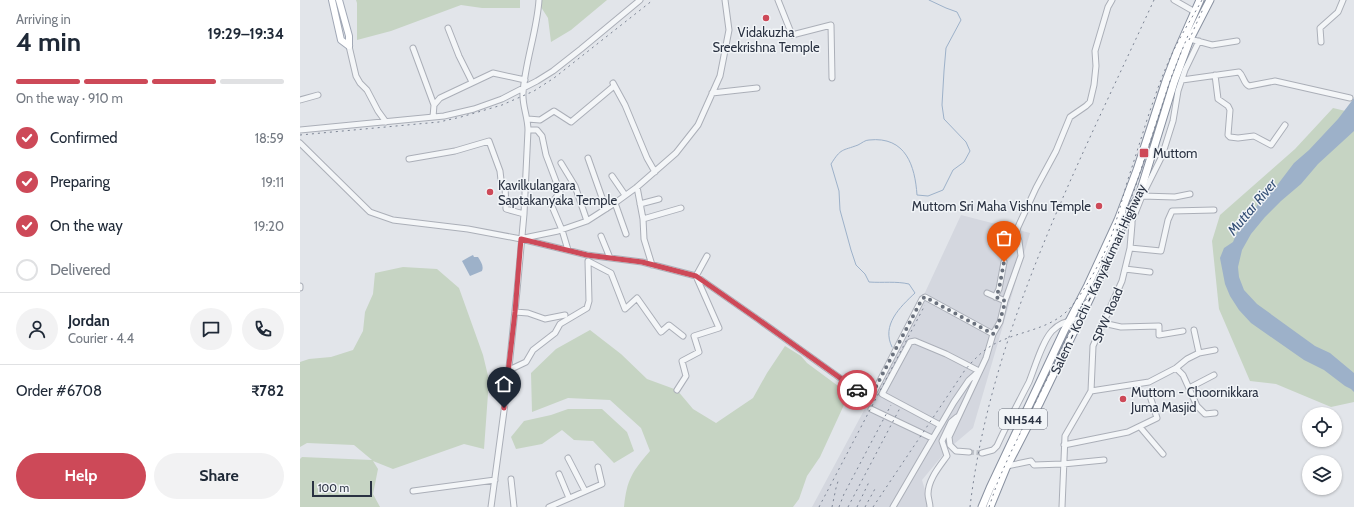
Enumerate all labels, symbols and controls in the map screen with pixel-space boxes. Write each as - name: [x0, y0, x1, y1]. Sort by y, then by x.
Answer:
- text: Arriving in: [16, 11, 71, 27]
- marker: Vidakuzha Sreekrishna Temple: [761, 13, 771, 23]
- place label: Vidakuzha Sreekrishna Temple: [712, 24, 820, 55]
- text: 19:29–19:34: [208, 25, 284, 43]
- text: 4 min: [16, 26, 81, 58]
- text: On the way · 910 m: [16, 90, 123, 106]
- icon: check: [16, 127, 38, 149]
- text: Confirmed: [50, 129, 118, 147]
- text: 18:59: [255, 130, 284, 146]
- place label: Muttom: [1153, 145, 1197, 161]
- marker: Muttom: [1138, 147, 1150, 159]
- icon: check: [16, 171, 38, 193]
- text: Preparing: [50, 173, 110, 191]
- text: 19:11: [261, 174, 284, 190]
- water label: Muttar River: [1223, 175, 1281, 240]
- place label: Kavilkulangara Saptakanyaka Temple: [498, 177, 618, 208]
- street label: Salem - Kochi - Kanyakumari Highway: [1047, 181, 1149, 377]
- marker: Kavilkulangara Saptakanyaka Temple: [485, 187, 495, 197]
- place label: Muttom Sri Maha Vishnu Temple: [912, 198, 1091, 214]
- marker: Muttom Sri Maha Vishnu Temple: [1094, 201, 1104, 211]
- icon: check: [16, 215, 38, 237]
- text: On the way: [50, 217, 123, 235]
- text: 19:20: [254, 218, 284, 234]
- pin: [987, 221, 1021, 262]
- icon: bag: [993, 227, 1015, 249]
- text: Delivered: [50, 261, 111, 279]
- street label: SPW Road: [1088, 285, 1126, 345]
- button: person: [16, 308, 58, 350]
- button: chat: [190, 308, 232, 350]
- button: phone: [242, 308, 284, 350]
- text: Jordan: [68, 312, 110, 330]
- text: Courier · 4.4: [68, 330, 134, 346]
- pin: [487, 367, 521, 408]
- courier: [837, 370, 877, 410]
- icon: home: [493, 373, 515, 395]
- icon: car: [846, 379, 868, 401]
- text: Order #6708: [16, 382, 102, 400]
- text: ₹782: [251, 382, 284, 400]
- place label: Muttom - Choornikkara Juma Masjid: [1130, 384, 1259, 416]
- marker: Muttom - Choornikkara Juma Masjid: [1118, 394, 1128, 404]
- map controls: [1302, 407, 1342, 495]
- button: locate: [1302, 407, 1342, 447]
- road number: NH544: [999, 409, 1047, 429]
- button: Help: [16, 453, 146, 499]
- button: Share: [154, 453, 284, 499]
- button: layers: [1302, 455, 1342, 495]
- scale bar: [312, 479, 372, 498]
- text: 100 m: [318, 481, 349, 495]

